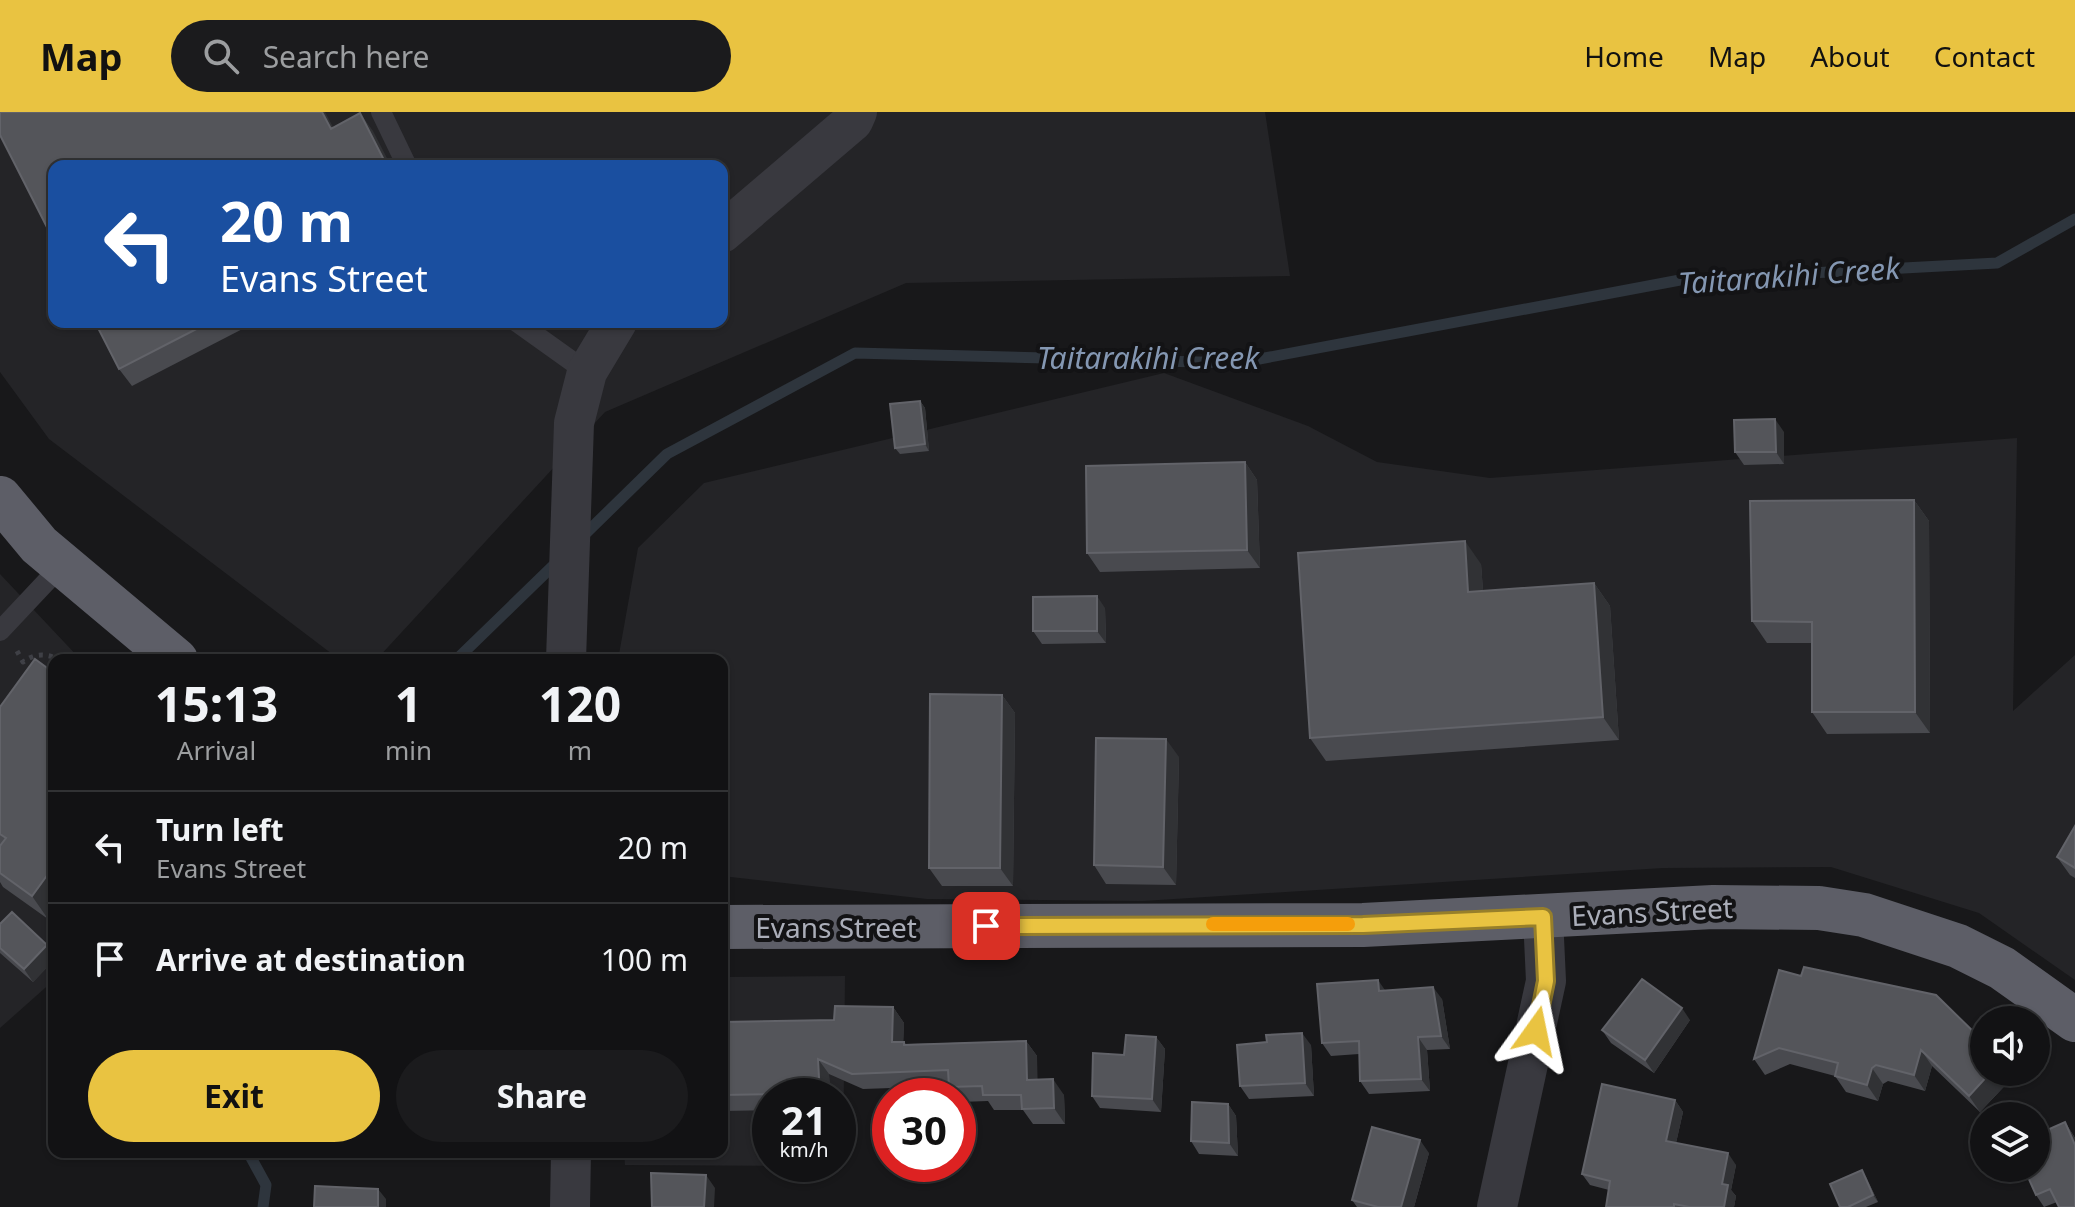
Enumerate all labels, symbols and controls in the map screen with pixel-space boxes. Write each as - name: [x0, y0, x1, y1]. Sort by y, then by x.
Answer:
- search box: [171, 20, 731, 92]
- text: Map: [40, 30, 123, 82]
- icon: search: [199, 34, 243, 78]
- text: Search here: [263, 36, 430, 77]
- text: Home: [1584, 37, 1664, 75]
- text: Map: [1708, 37, 1766, 75]
- text: About: [1810, 37, 1890, 75]
- text: Contact: [1934, 37, 2035, 75]
- text: 20 m: [220, 182, 353, 258]
- icon: left: [88, 192, 192, 296]
- water label: Taitarakihi Creek: [1677, 247, 1902, 303]
- text: Evans Street: [220, 254, 428, 303]
- water label: Taitarakihi Creek: [1037, 337, 1260, 378]
- text: 15:13: [155, 671, 278, 736]
- text: 1: [395, 671, 422, 736]
- text: 120: [539, 671, 621, 736]
- text: Arrival: [177, 732, 256, 768]
- text: min: [385, 732, 432, 768]
- text: m: [568, 732, 592, 768]
- text: Turn left: [156, 809, 284, 850]
- icon: left: [88, 825, 132, 869]
- text: 20 m: [618, 827, 688, 868]
- text: Evans Street: [156, 850, 306, 886]
- street label: Evans Street: [1570, 888, 1734, 934]
- pin: [952, 892, 1020, 960]
- icon: arrive: [964, 904, 1008, 948]
- street label: Evans Street: [755, 908, 917, 946]
- icon: arrive: [88, 937, 132, 981]
- text: Arrive at destination: [156, 939, 466, 980]
- text: 100 m: [601, 939, 688, 980]
- position arrow: [1494, 989, 1578, 1073]
- map controls: [1970, 1006, 2050, 1182]
- button: sound: [1970, 1006, 2050, 1086]
- button: Exit: [88, 1050, 380, 1142]
- button: Share: [396, 1050, 688, 1142]
- speed limit sign: 30: [872, 1078, 976, 1182]
- text: 21: [781, 1092, 827, 1147]
- button: layers: [1970, 1102, 2050, 1182]
- text: km/h: [779, 1136, 829, 1163]

